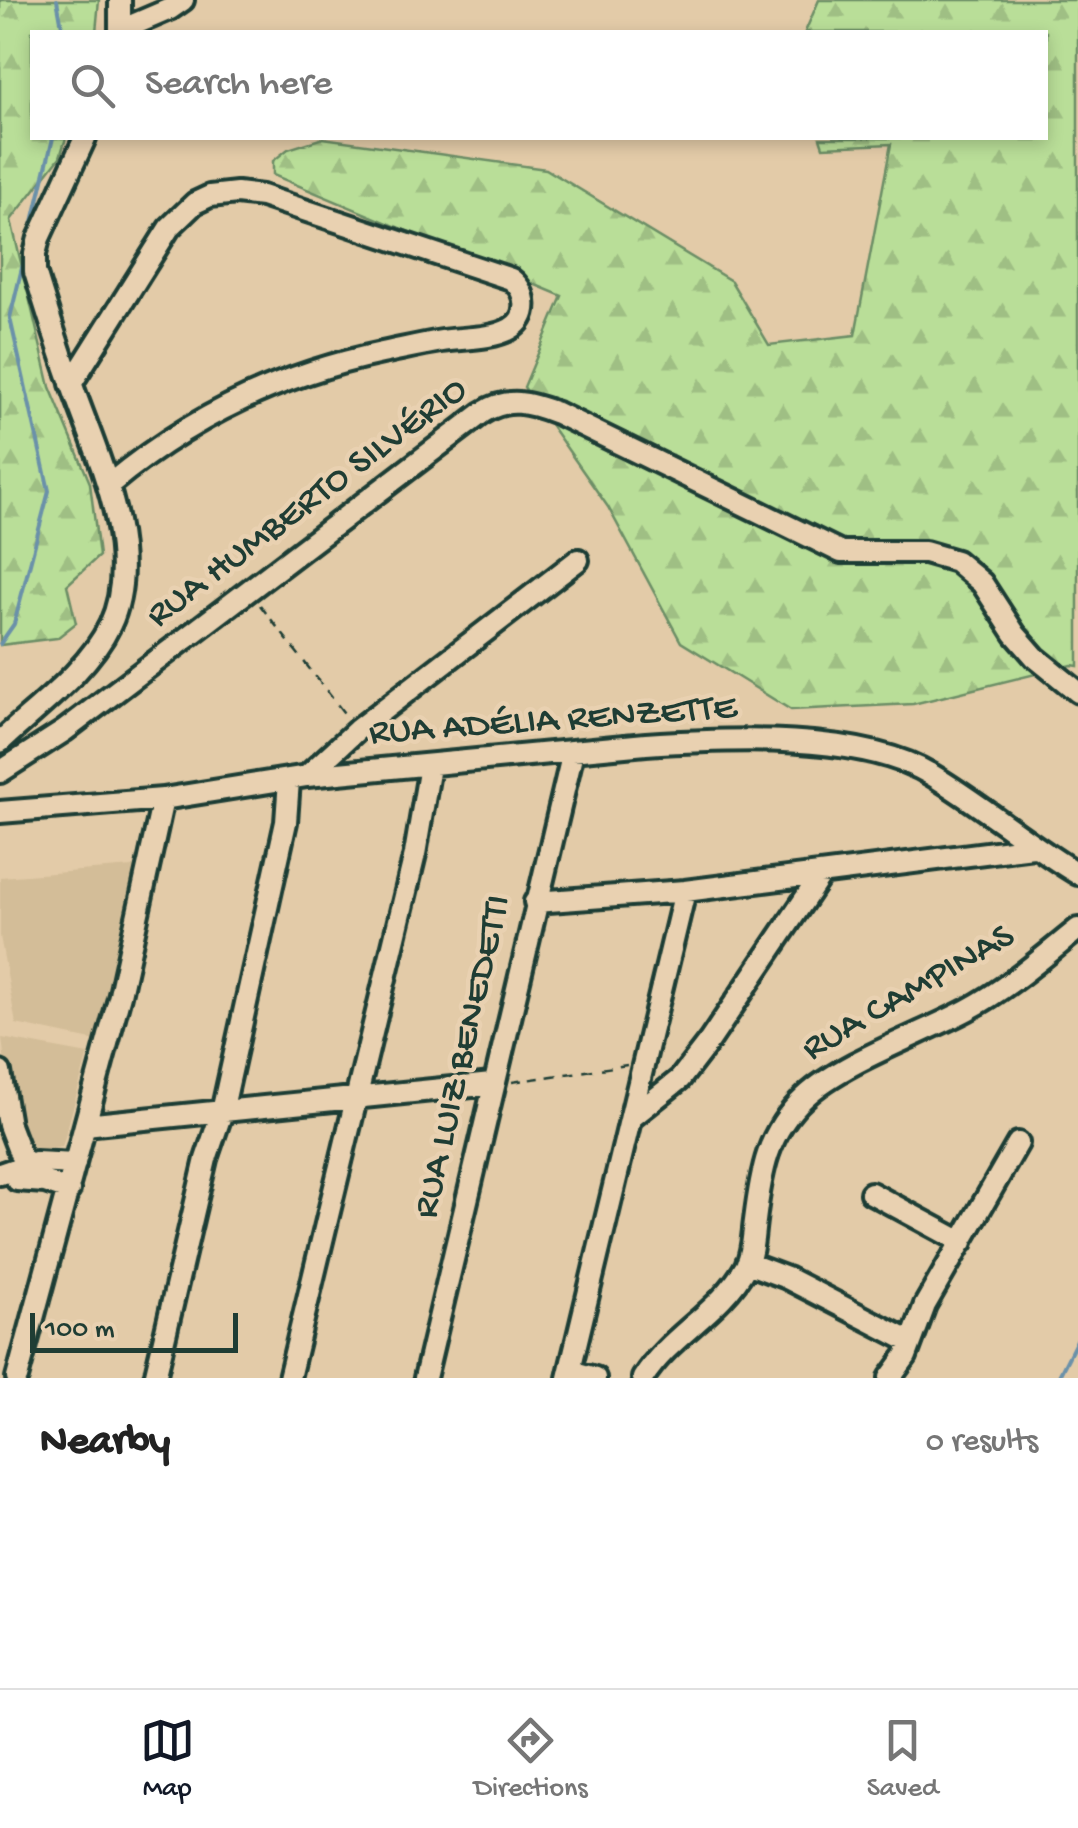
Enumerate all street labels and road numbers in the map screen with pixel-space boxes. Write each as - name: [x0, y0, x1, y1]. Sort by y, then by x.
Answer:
- street label: RUA HUMBERTO SILVÉRIO: [139, 369, 477, 639]
- street label: RUA ADÉLIA RENZETTE: [368, 687, 739, 757]
- street label: RUA LUIZ BENEDETTI: [405, 891, 523, 1223]
- street label: RUA CAMPINAS: [795, 915, 1023, 1072]

